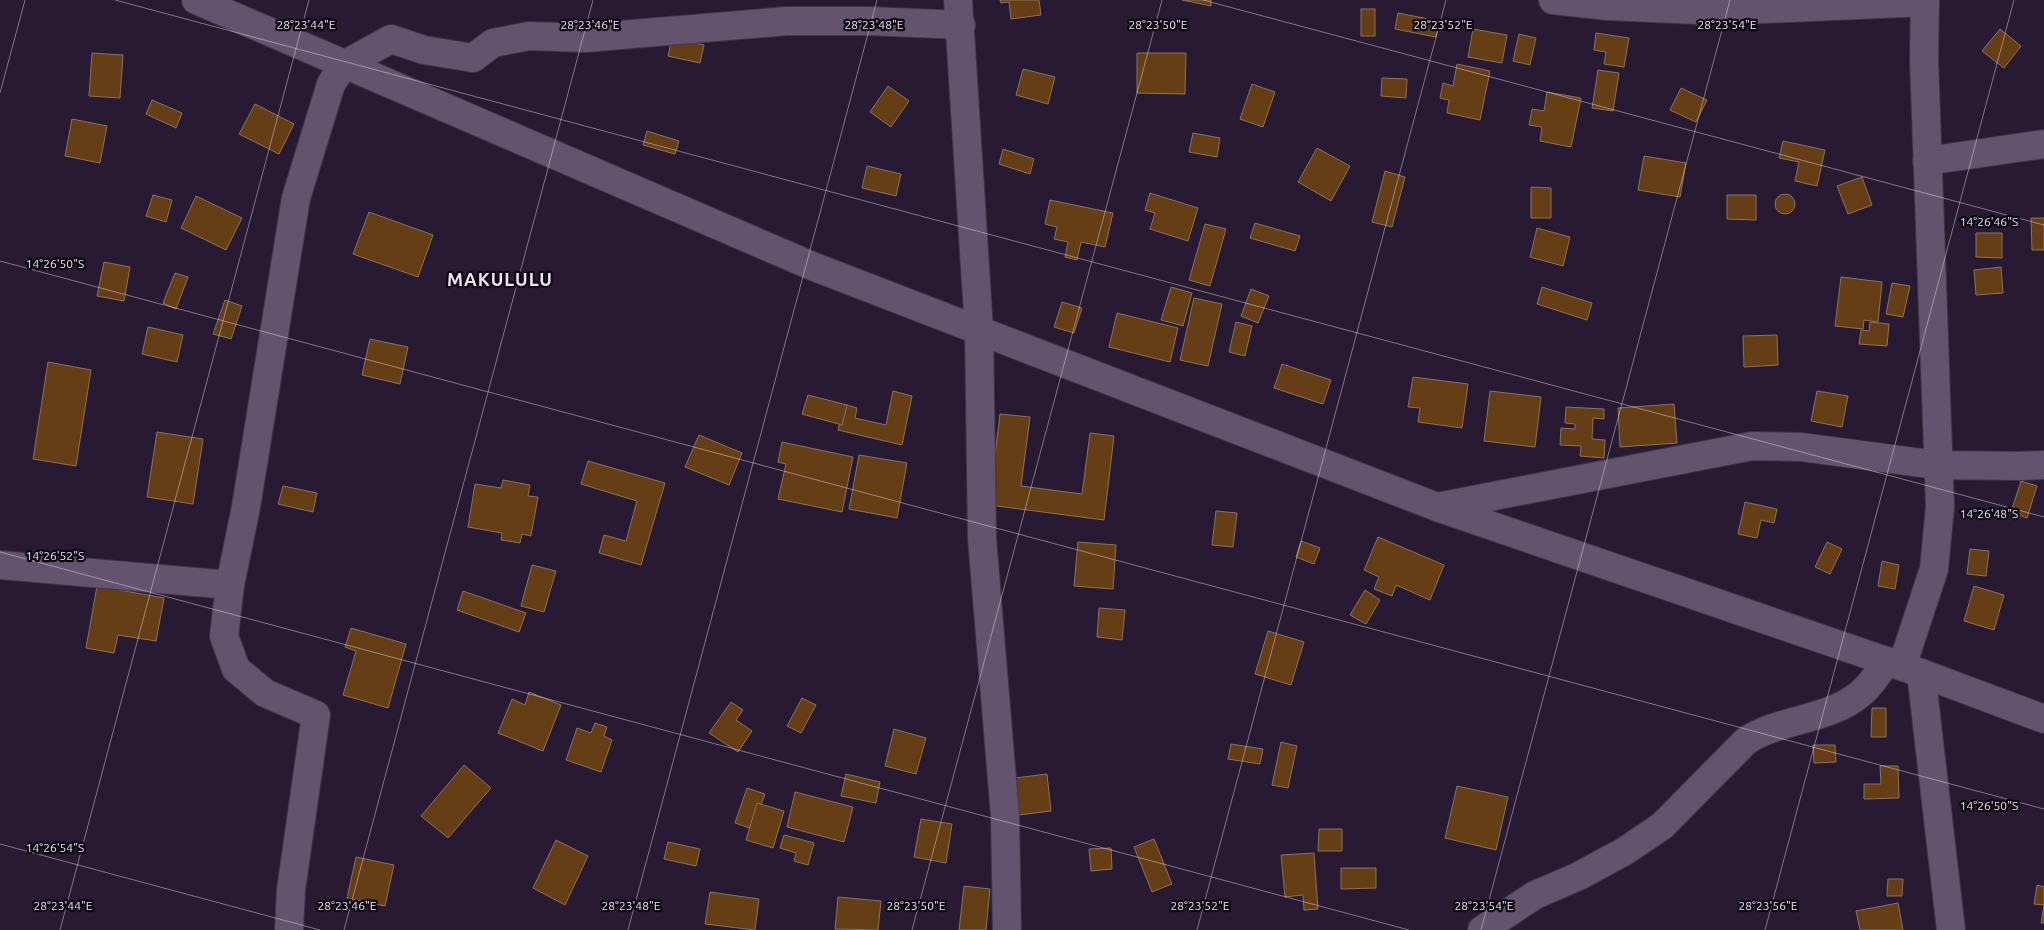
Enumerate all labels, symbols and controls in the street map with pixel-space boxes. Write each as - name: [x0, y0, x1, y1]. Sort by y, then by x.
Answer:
- text: 28°23'44"E: [277, 18, 336, 31]
- text: 28°23'46"E: [561, 18, 620, 31]
- text: 28°23'48"E: [845, 18, 904, 31]
- text: 28°23'50"E: [1129, 18, 1188, 31]
- text: 28°23'52"E: [1414, 18, 1473, 31]
- text: 28°23'54"E: [1698, 18, 1757, 31]
- text: 14°26'46"S: [1960, 215, 2018, 228]
- text: 14°26'50"S: [26, 257, 84, 270]
- district label: MAKULULU: [447, 269, 553, 289]
- text: 14°26'48"S: [1960, 507, 2018, 520]
- text: 14°26'52"S: [26, 549, 84, 562]
- text: 14°26'50"S: [1960, 799, 2018, 812]
- text: 14°26'54"S: [26, 841, 84, 854]
- text: 28°23'44"E: [34, 899, 93, 912]
- text: 28°23'46"E: [318, 899, 377, 912]
- text: 28°23'48"E: [602, 899, 661, 912]
- text: 28°23'50"E: [887, 899, 946, 912]
- text: 28°23'52"E: [1171, 899, 1230, 912]
- text: 28°23'54"E: [1455, 899, 1514, 912]
- text: 28°23'56"E: [1739, 899, 1798, 912]

